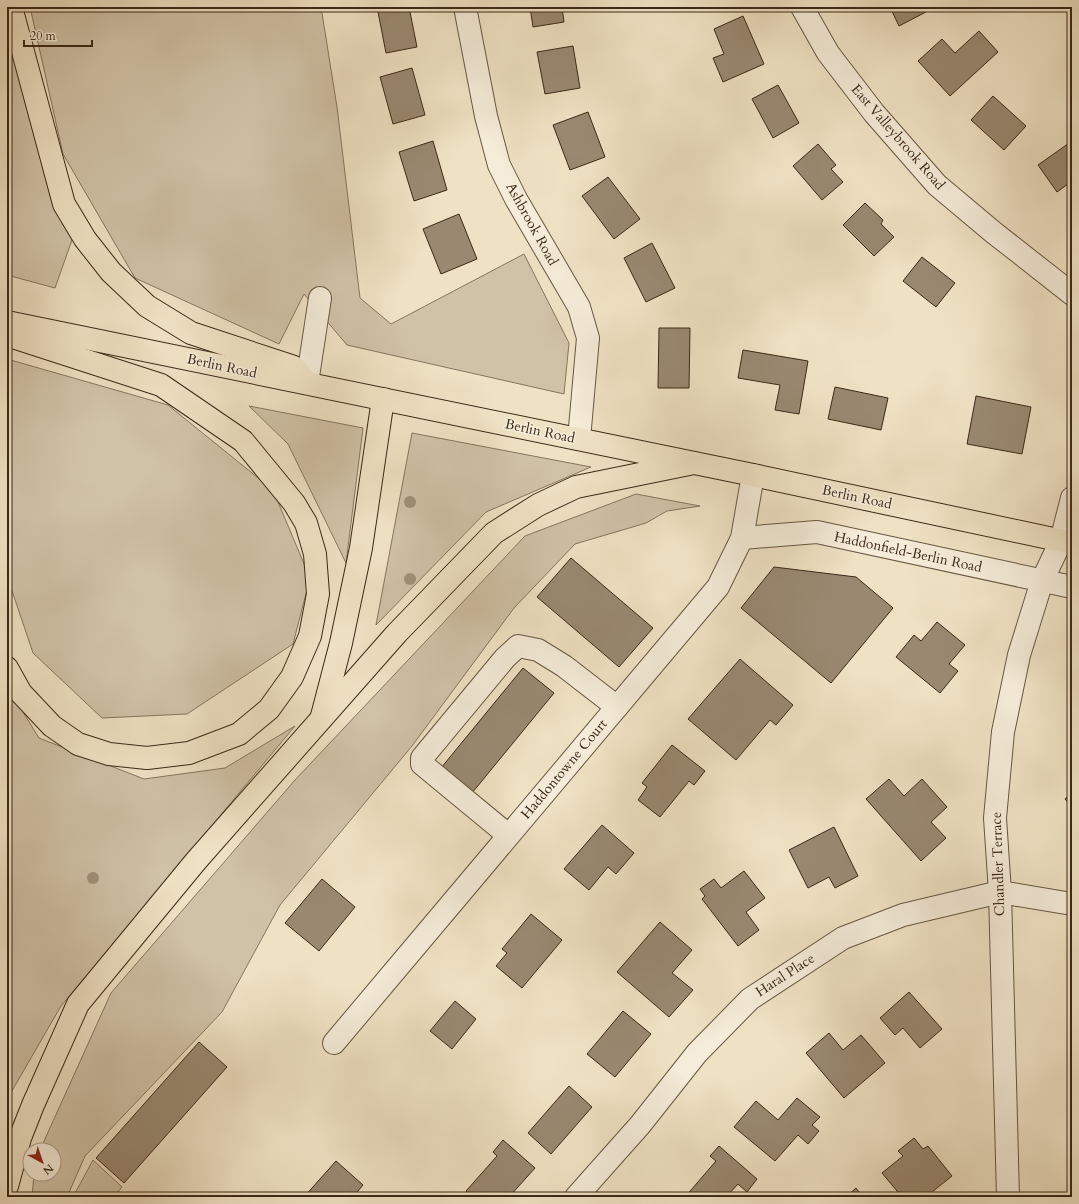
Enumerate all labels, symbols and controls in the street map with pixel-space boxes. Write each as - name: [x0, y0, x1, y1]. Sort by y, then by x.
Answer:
- scale bar: [24, 22, 92, 48]
- text: 20 m: [30, 28, 57, 44]
- street label: East Valleybrook Road: [847, 80, 950, 194]
- street label: Ashbrook Road: [501, 179, 563, 269]
- street label: Berlin Road: [185, 349, 259, 383]
- street label: Berlin Road: [503, 414, 577, 448]
- street label: Berlin Road: [820, 480, 894, 514]
- street label: Haddonfield-Berlin Road: [832, 527, 984, 577]
- street label: Haddontowne Court: [517, 715, 612, 823]
- street label: Chandler Terrace: [987, 812, 1009, 916]
- street label: Haral Place: [752, 949, 818, 1001]
- north arrow: [22, 1142, 62, 1182]
- text: N: [39, 1160, 57, 1178]

